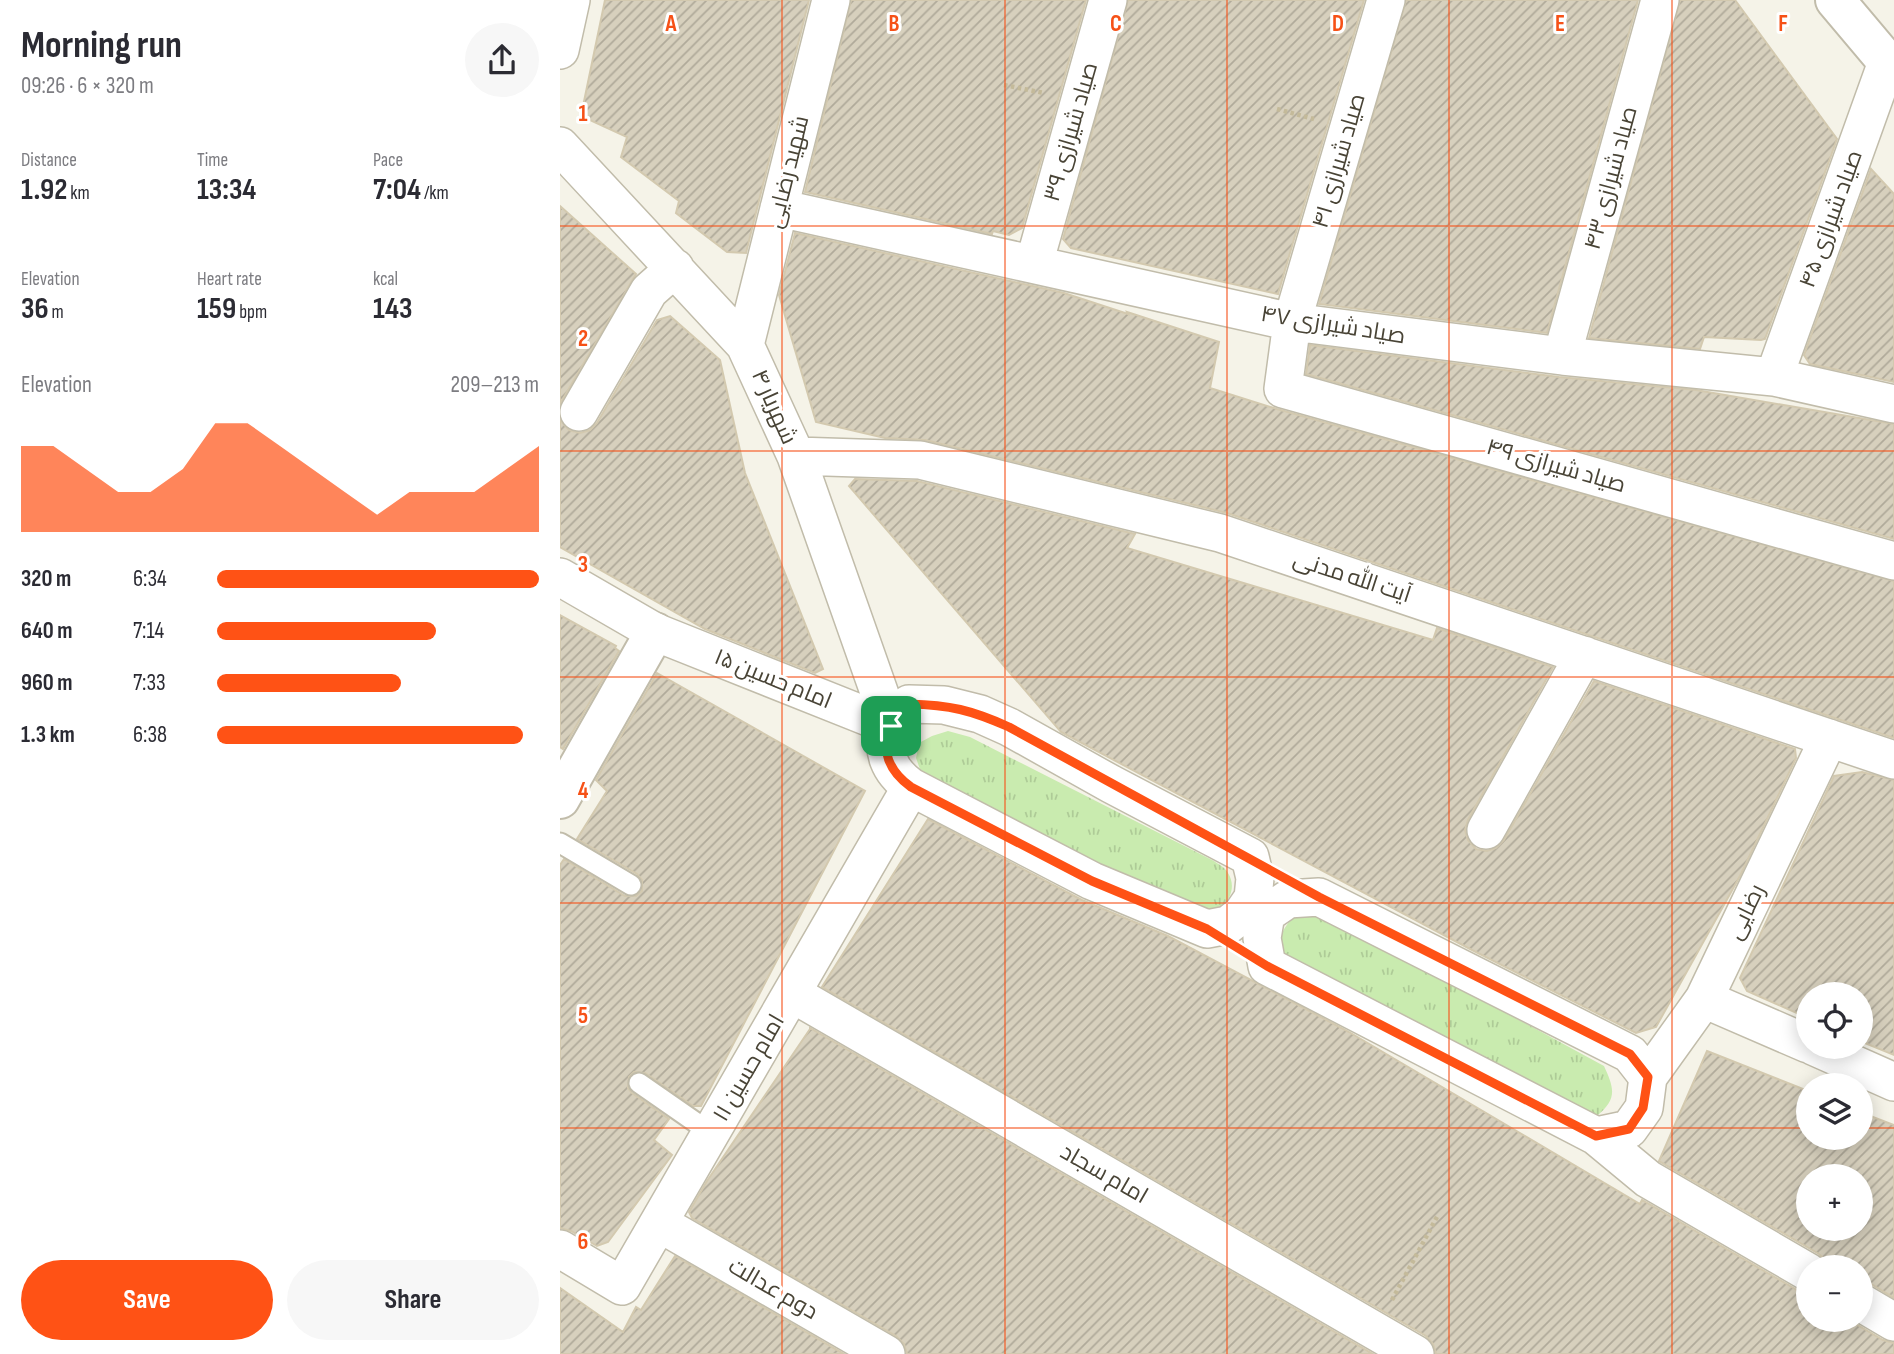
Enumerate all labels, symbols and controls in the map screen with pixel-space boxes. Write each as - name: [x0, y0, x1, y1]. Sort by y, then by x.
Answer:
- text: A: [665, 10, 678, 38]
- text: B: [889, 10, 900, 38]
- text: C: [1110, 10, 1122, 38]
- text: D: [1332, 10, 1344, 38]
- text: E: [1555, 10, 1565, 38]
- text: F: [1778, 10, 1788, 38]
- text: Morning run: [21, 23, 182, 68]
- button: share: [465, 23, 539, 97]
- street label: صیاد شیرازی ۳۹: [1038, 59, 1104, 205]
- text: 09:26 · 6 × 320 m: [21, 72, 154, 100]
- street label: صیاد شیرازی ۴۱: [1306, 90, 1372, 232]
- text: 1: [578, 100, 588, 128]
- street label: صیاد شیرازی ۴۳: [1578, 103, 1644, 253]
- street label: شهید رضایی: [760, 113, 816, 231]
- street label: صیاد شیرازی ۴۵: [1793, 146, 1869, 292]
- text: Distance: [21, 149, 77, 172]
- text: Time: [197, 149, 228, 172]
- text: Pace: [373, 149, 403, 172]
- text: 1.92: [21, 172, 67, 208]
- text: 13:34: [197, 172, 256, 208]
- text: 7:04: [373, 172, 421, 208]
- text: km: [67, 182, 90, 205]
- text: /km: [421, 182, 449, 205]
- text: Elevation: [21, 268, 80, 291]
- text: Heart rate: [197, 268, 262, 291]
- text: kcal: [373, 268, 398, 291]
- text: 36: [21, 291, 49, 327]
- text: 159: [197, 291, 236, 327]
- text: 143: [373, 291, 412, 327]
- street label: صیاد شیرازی ۴۷: [1259, 300, 1407, 350]
- text: m: [49, 301, 64, 324]
- text: bpm: [236, 301, 267, 324]
- text: 2: [578, 325, 588, 353]
- street label: شهریار ۴: [745, 365, 803, 449]
- text: Elevation: [21, 371, 92, 399]
- text: 209–213 m: [451, 371, 539, 399]
- street label: صیاد شیرازی ۴۹: [1483, 433, 1629, 499]
- street label: آیت الله مدنی: [1289, 543, 1415, 609]
- text: 3: [578, 551, 588, 579]
- text: 320 m: [21, 565, 71, 593]
- text: 6:34: [133, 565, 167, 593]
- text: 640 m: [21, 617, 73, 645]
- text: 7:14: [133, 617, 164, 645]
- street label: امام حسین ۱۵: [710, 643, 836, 716]
- text: 960 m: [21, 669, 73, 697]
- text: 7:33: [133, 669, 166, 697]
- pin: [861, 696, 921, 756]
- icon: arrive: [872, 707, 910, 745]
- text: 1.3 km: [21, 721, 75, 749]
- text: 6:38: [133, 721, 167, 749]
- text: 4: [578, 777, 589, 805]
- street label: رضایی: [1721, 880, 1771, 944]
- map controls: [1796, 982, 1873, 1332]
- button: locate: [1796, 982, 1873, 1059]
- text: 5: [578, 1002, 588, 1030]
- street label: امام حسین ۱۱: [707, 1009, 792, 1127]
- button: layers: [1796, 1073, 1873, 1150]
- street label: امام سجاد: [1055, 1138, 1153, 1211]
- button: +: [1796, 1164, 1873, 1241]
- text: 6: [578, 1228, 588, 1256]
- street label: دوم عدالت: [723, 1252, 823, 1327]
- button: −: [1796, 1255, 1873, 1332]
- button: Save: [21, 1260, 273, 1340]
- button: Share: [287, 1260, 539, 1340]

